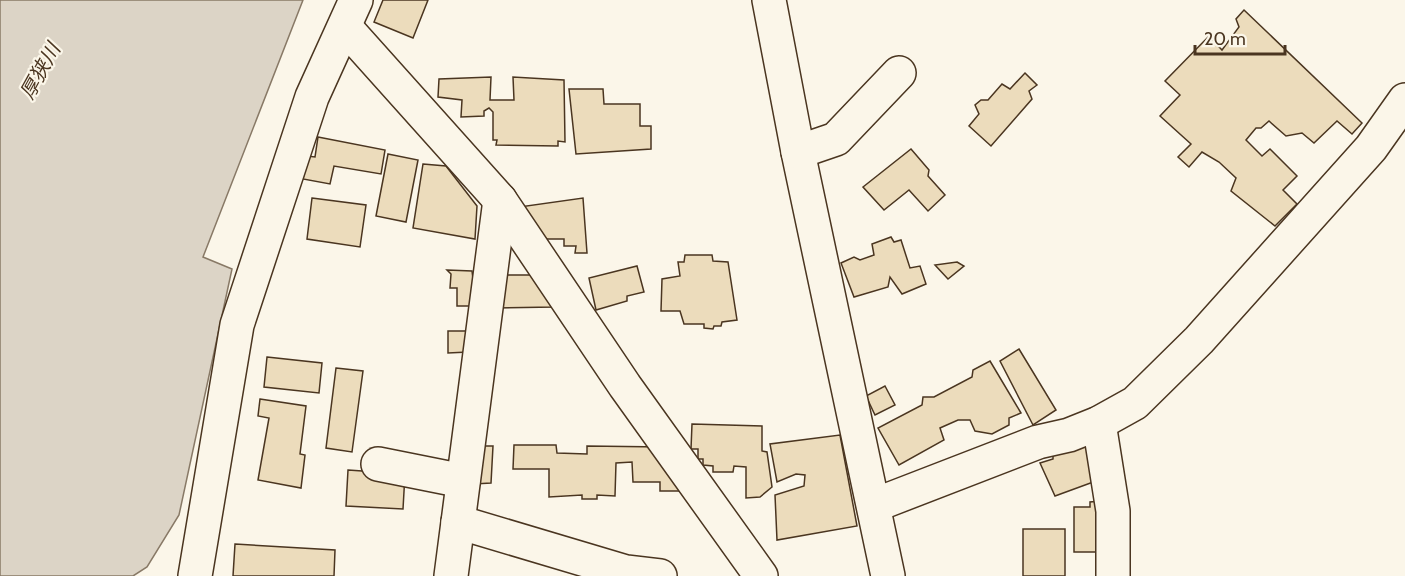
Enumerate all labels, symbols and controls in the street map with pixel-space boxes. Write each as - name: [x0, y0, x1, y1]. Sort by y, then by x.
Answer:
- scale bar: [1195, 18, 1285, 56]
- text: 20 m: [1204, 28, 1246, 50]
- water label: 厚狭川: [15, 37, 66, 103]

